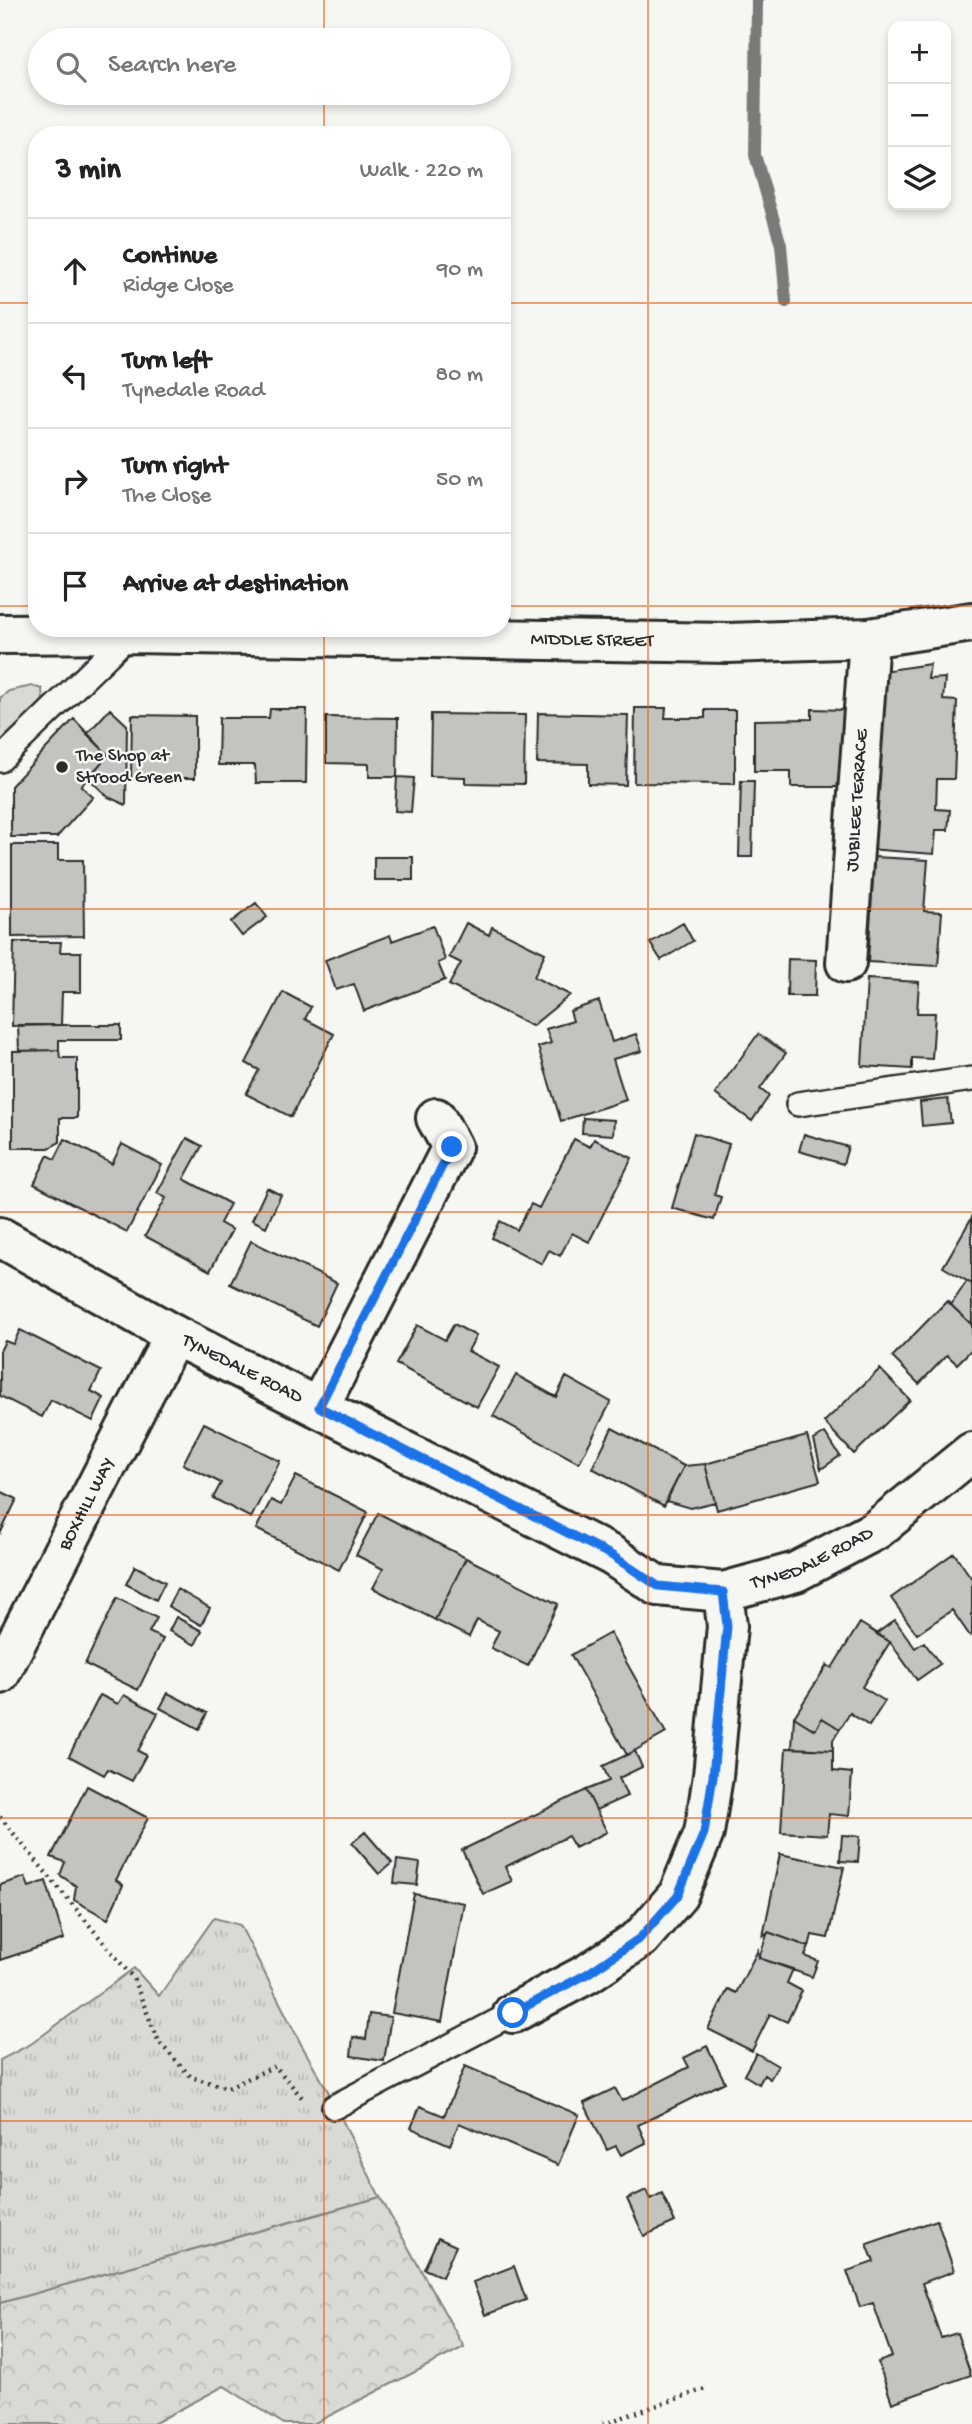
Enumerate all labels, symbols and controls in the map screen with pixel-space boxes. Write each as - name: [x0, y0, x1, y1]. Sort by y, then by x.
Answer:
- map controls: [888, 21, 951, 210]
- button: +: [888, 21, 951, 84]
- search box: [28, 28, 511, 105]
- icon: search: [52, 48, 90, 86]
- text: Search here: [108, 51, 236, 82]
- button: −: [888, 84, 951, 147]
- button: layers: [888, 147, 951, 210]
- text: 3 min: [56, 154, 121, 189]
- text: Walk · 220 m: [360, 158, 483, 185]
- text: Continue: [123, 242, 217, 273]
- icon: ahead: [56, 252, 94, 290]
- text: 90 m: [437, 257, 483, 284]
- text: Ridge Close: [123, 273, 234, 300]
- text: Turn left: [123, 347, 211, 378]
- icon: left: [56, 357, 94, 395]
- text: 80 m: [436, 362, 483, 389]
- text: Tynedale Road: [123, 378, 265, 405]
- text: Turn right: [123, 452, 227, 483]
- icon: right: [56, 462, 94, 500]
- text: 50 m: [436, 467, 483, 494]
- text: The Close: [123, 483, 211, 510]
- icon: arrive: [56, 567, 94, 605]
- text: Arrive at destination: [123, 570, 348, 601]
- street label: MIDDLE STREET: [530, 628, 654, 653]
- street label: JUBILEE TERRACE: [841, 727, 874, 873]
- place label: The Shop at Strood Green: [75, 745, 182, 790]
- marker: The Shop at Strood Green: [54, 759, 70, 775]
- route end: [436, 1131, 467, 1162]
- street label: TYNEDALE ROAD: [177, 1329, 307, 1410]
- street label: BOXHILL WAY: [53, 1454, 121, 1555]
- street label: TYNEDALE ROAD: [747, 1522, 878, 1596]
- route start: [497, 1997, 528, 2028]

